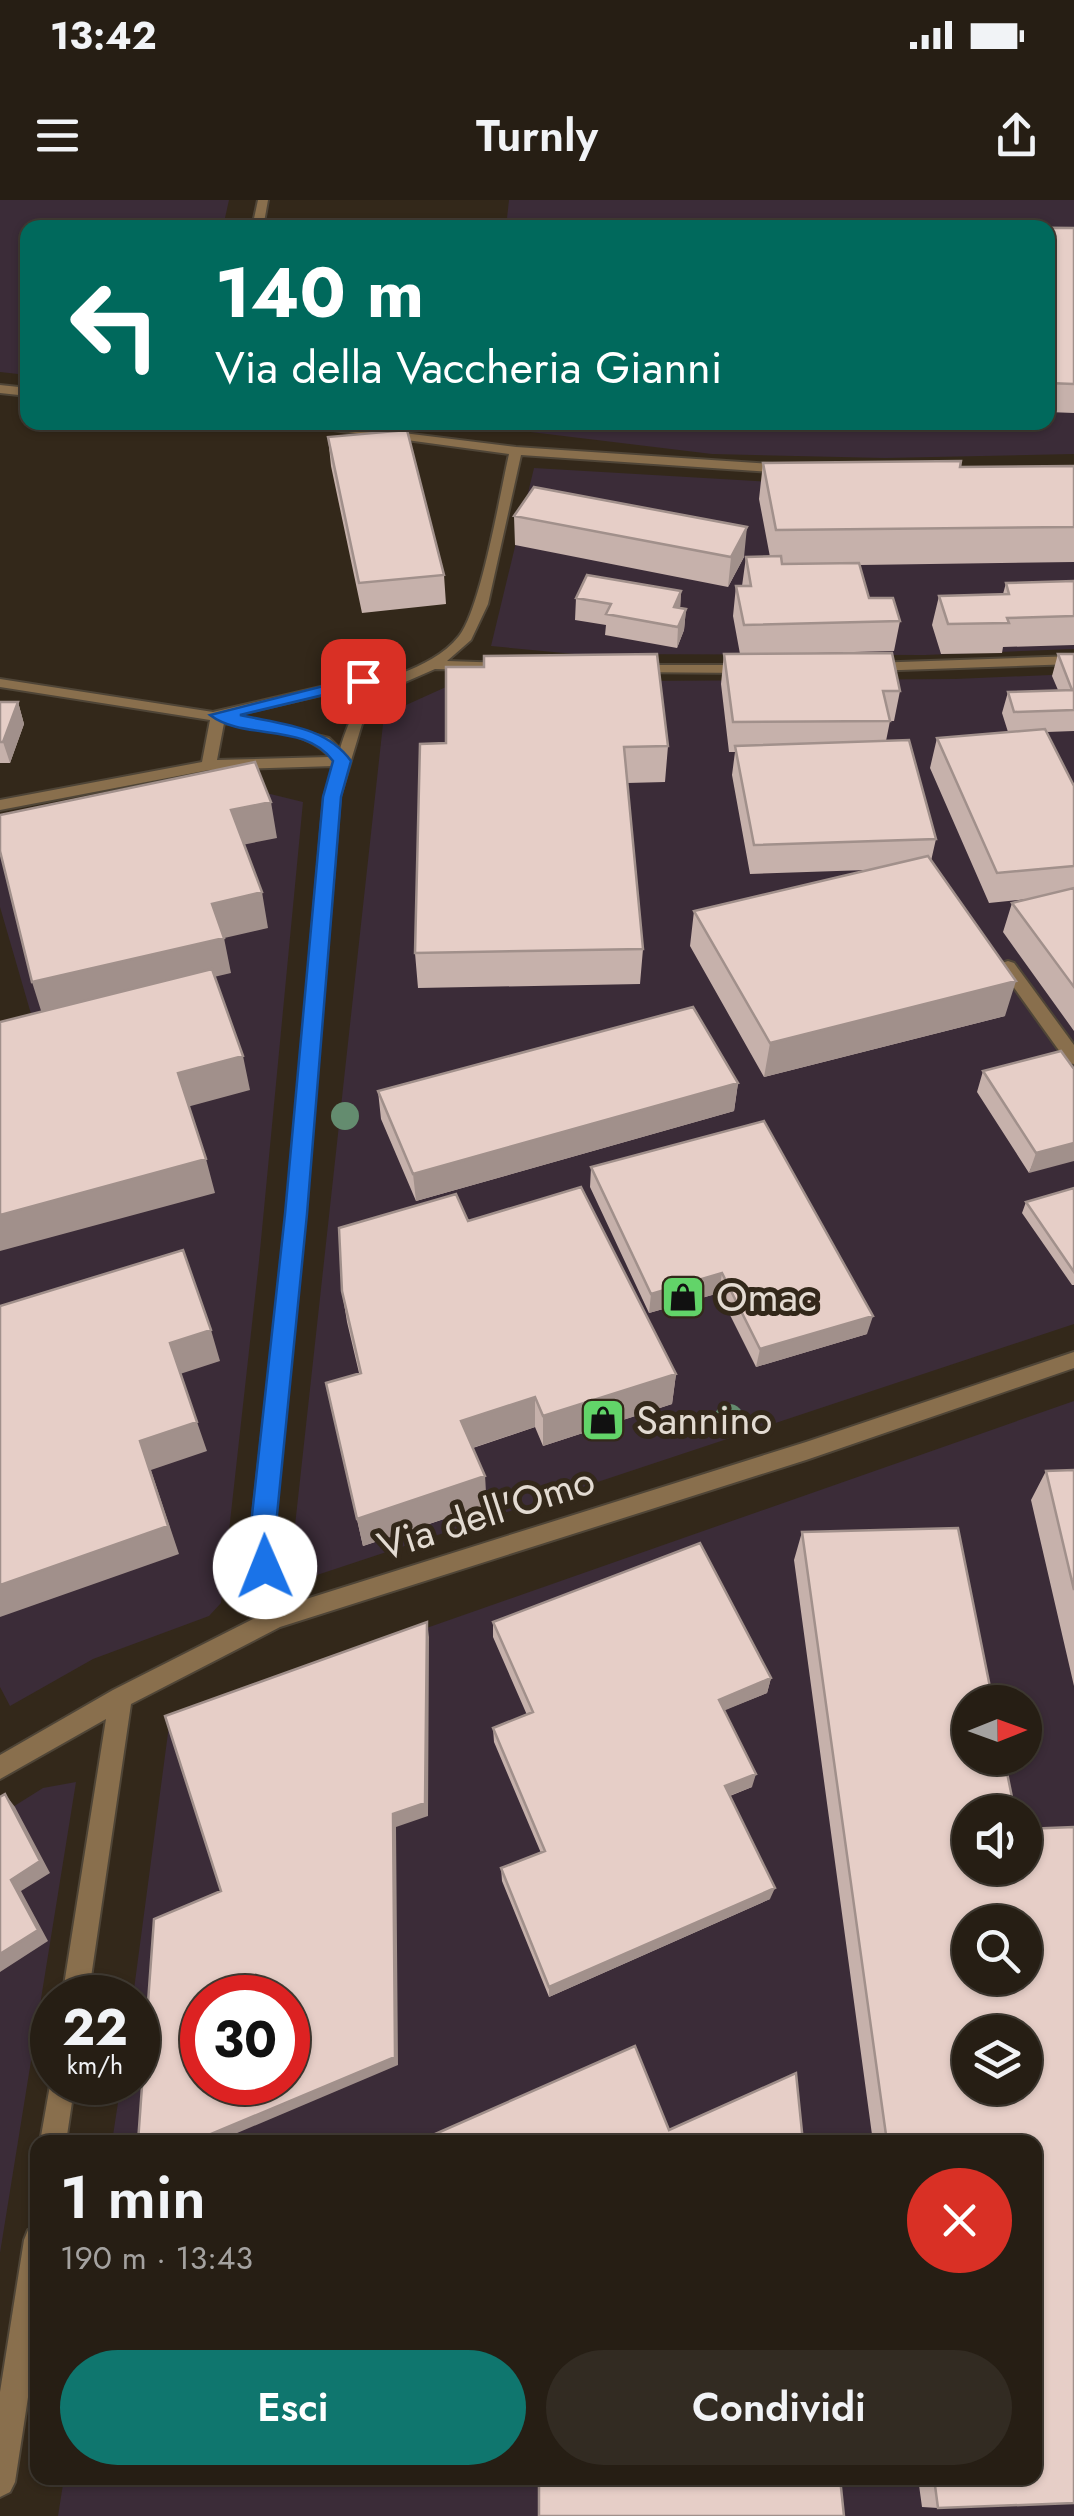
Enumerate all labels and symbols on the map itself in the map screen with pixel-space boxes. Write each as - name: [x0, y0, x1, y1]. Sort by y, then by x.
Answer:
- pin: [321, 639, 406, 724]
- place label: Omac: [716, 1268, 817, 1326]
- shop icon: Omac: [660, 1274, 706, 1320]
- place label: Sannino: [636, 1391, 772, 1449]
- shop icon: Sannino: [580, 1397, 626, 1443]
- street label: Via dell'Omo: [370, 1451, 602, 1575]
- position arrow: [213, 1515, 317, 1619]
- north arrow: [952, 1685, 1042, 1775]
- speed limit sign: 30: [180, 1975, 310, 2105]

